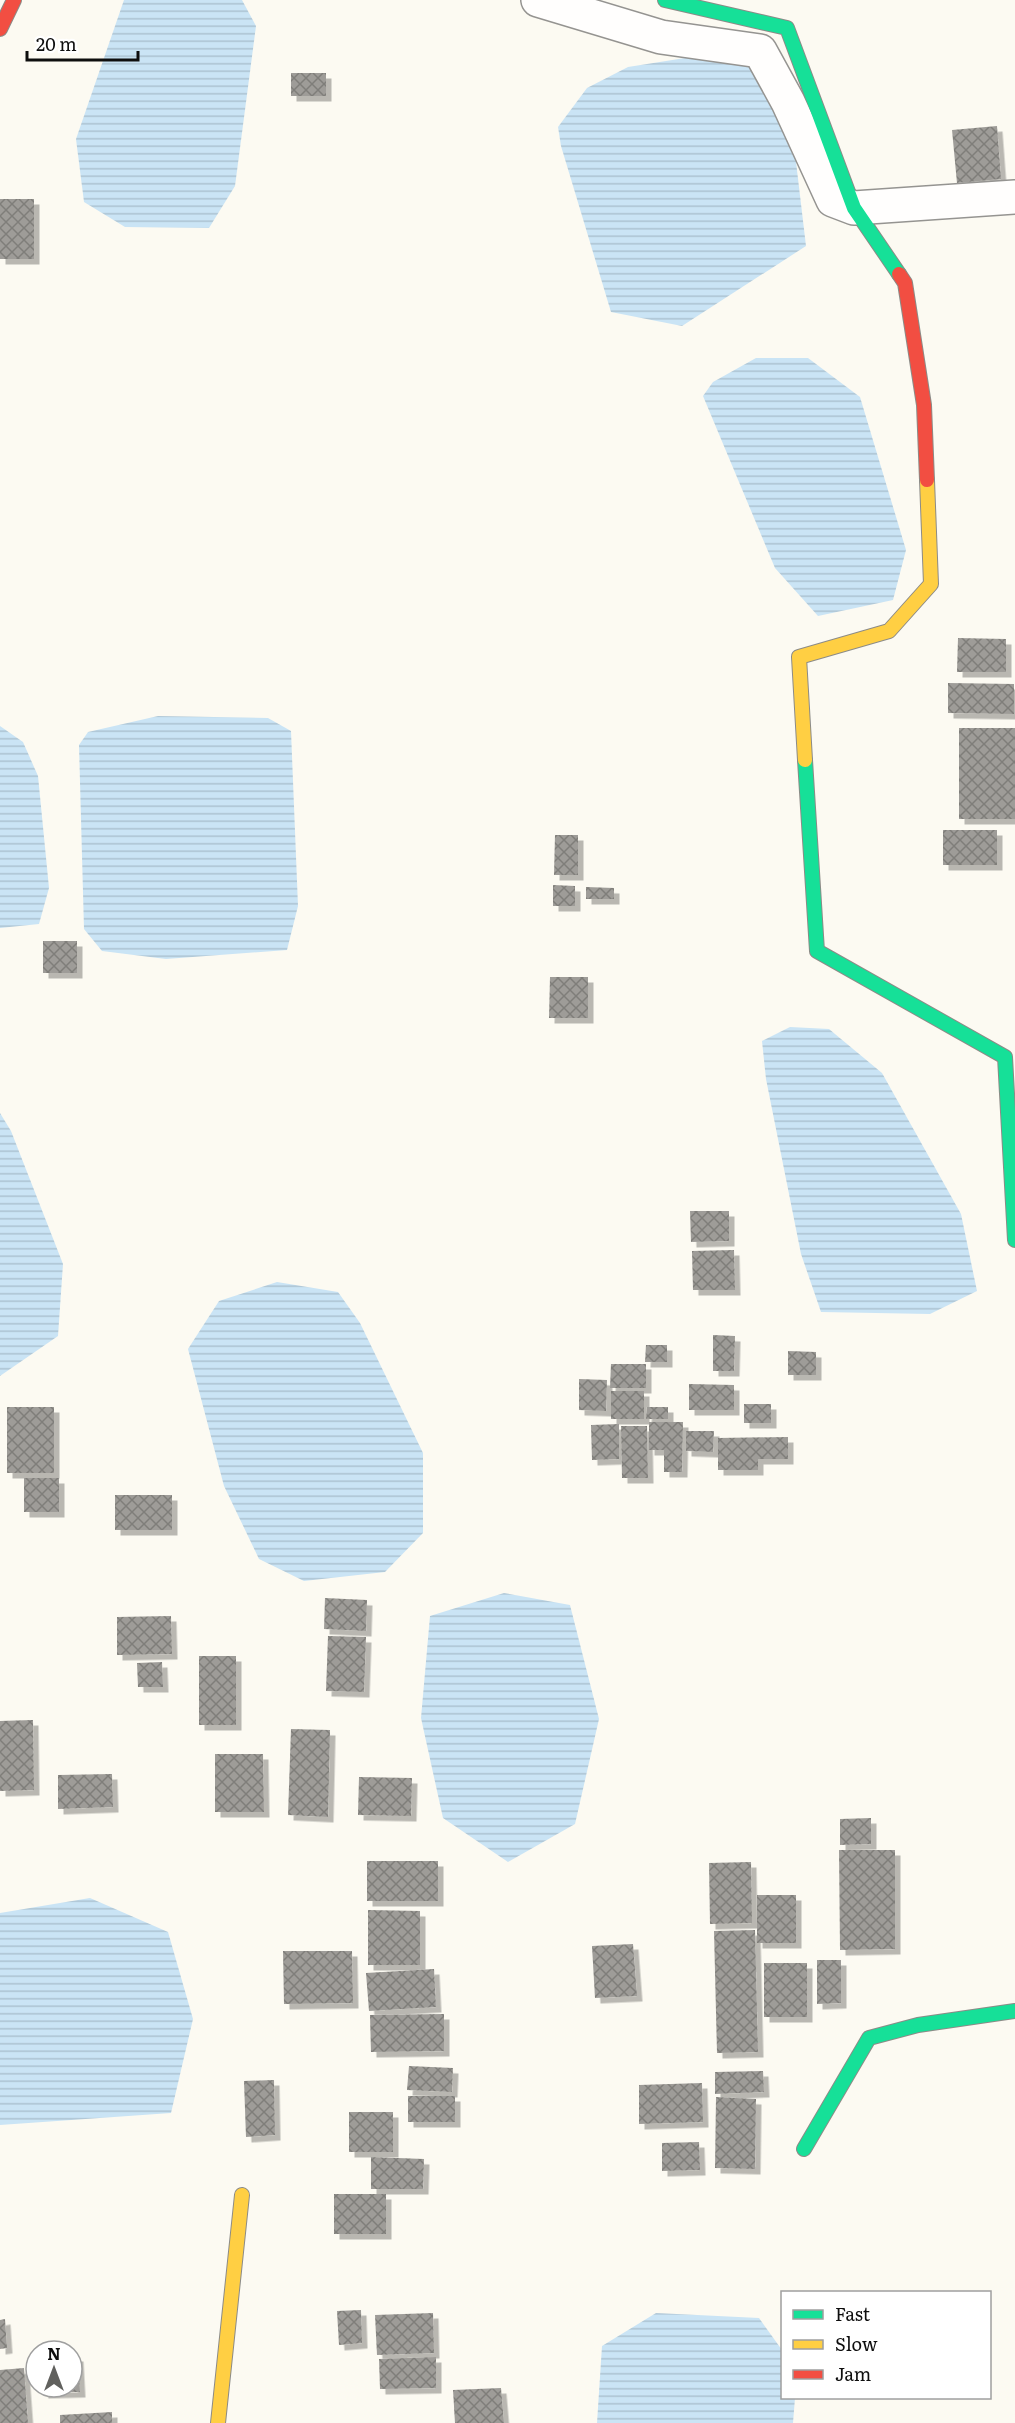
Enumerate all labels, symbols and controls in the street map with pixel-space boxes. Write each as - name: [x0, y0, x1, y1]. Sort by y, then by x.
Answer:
- scale bar: [27, 24, 138, 62]
- text: 20 m: [36, 30, 77, 57]
- legend: [781, 2291, 991, 2399]
- text: Fast: [835, 2300, 871, 2327]
- text: Slow: [835, 2330, 878, 2357]
- north arrow: [24, 2339, 84, 2399]
- text: N: [47, 2341, 61, 2365]
- text: Jam: [835, 2360, 871, 2387]

